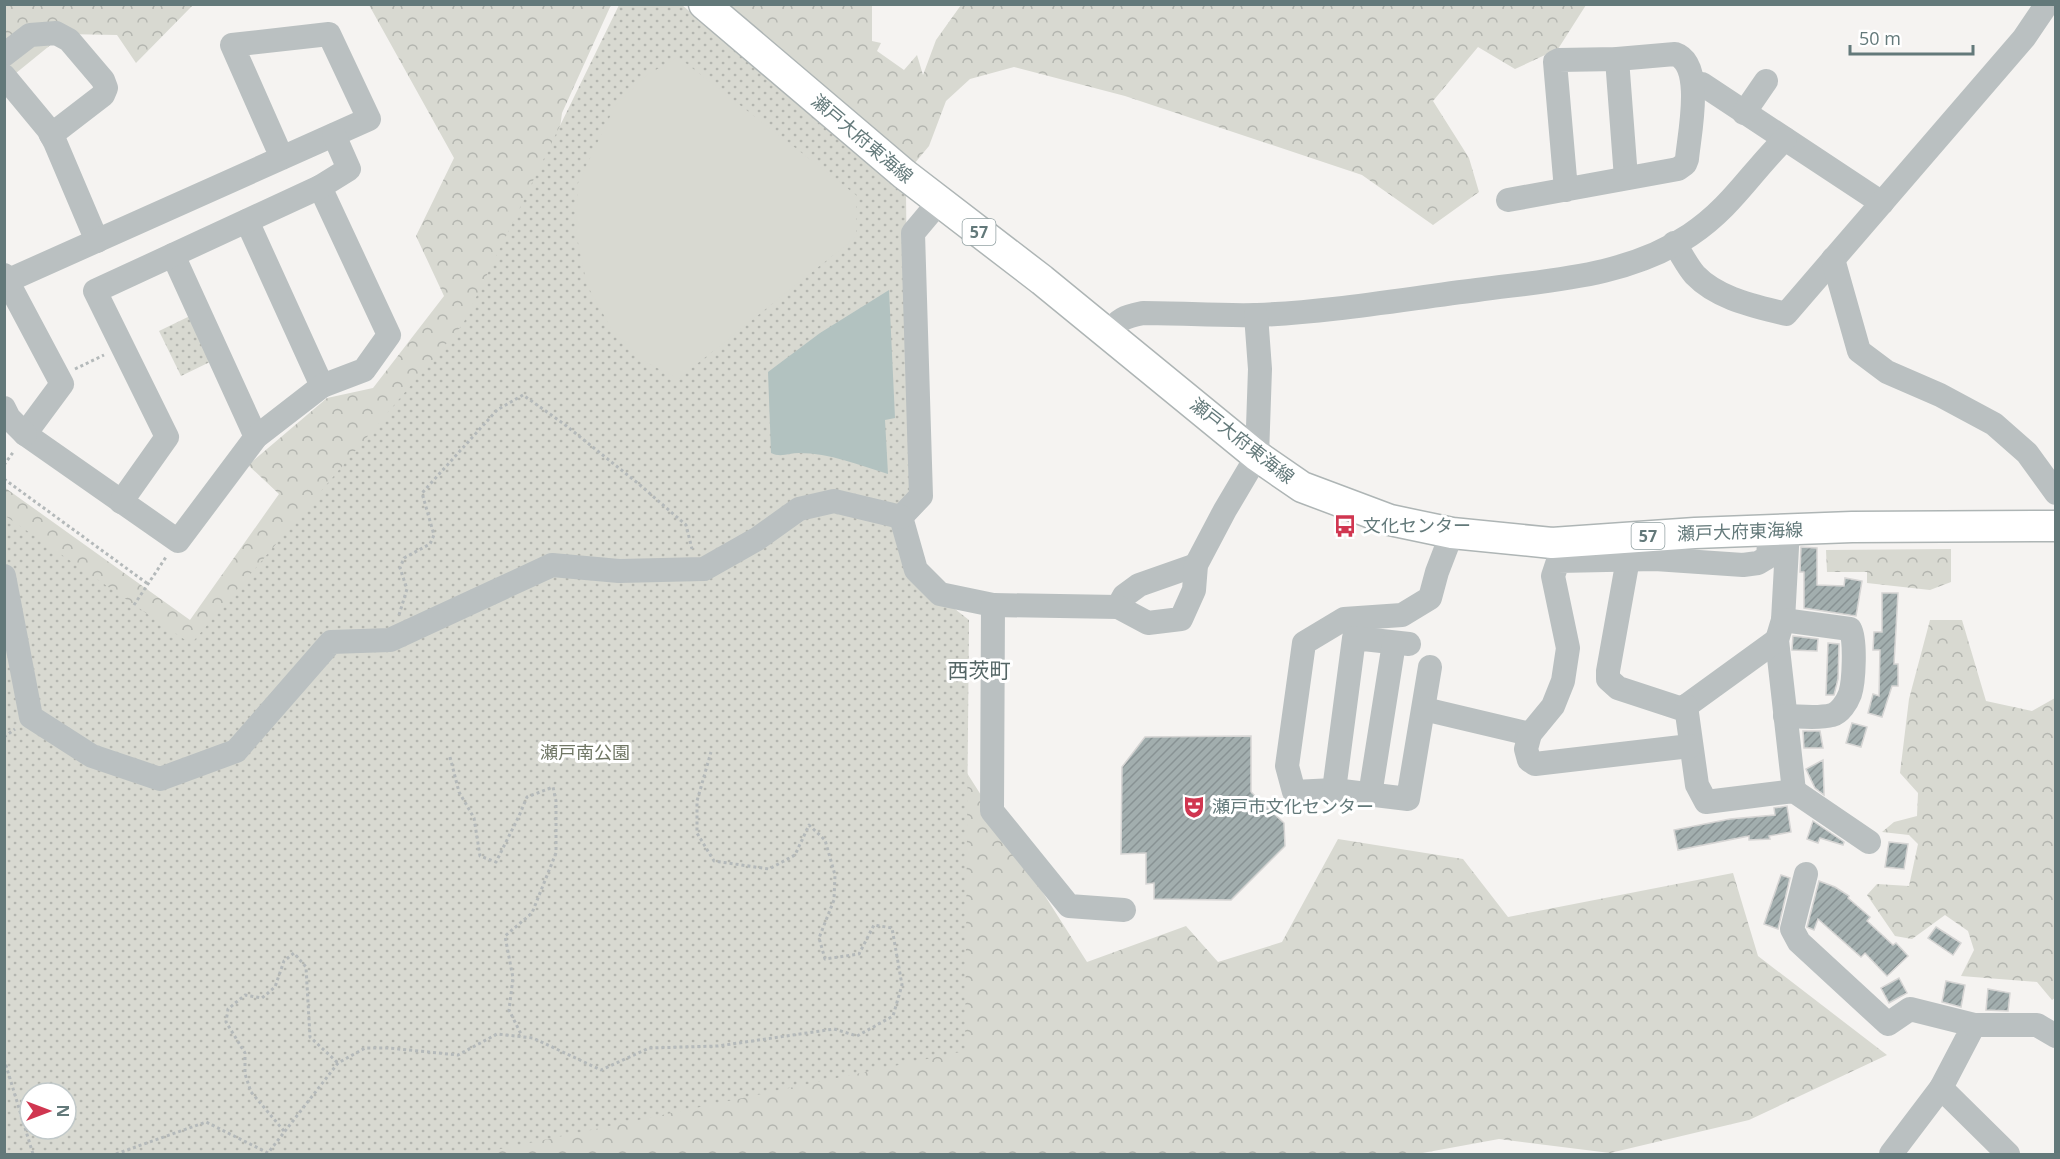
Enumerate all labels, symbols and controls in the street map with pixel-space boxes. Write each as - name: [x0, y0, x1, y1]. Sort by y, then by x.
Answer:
- scale bar: [1850, 18, 1973, 56]
- text: 50 m: [1859, 26, 1901, 50]
- street label: 瀬戸大府東海線: [807, 89, 919, 188]
- road number: 57: [962, 219, 996, 245]
- street label: 瀬戸大府東海線: [1186, 392, 1300, 488]
- bus stop icon: 文化センター: [1332, 513, 1358, 539]
- place label: 文化センター: [1363, 513, 1471, 537]
- street label: 瀬戸大府東海線: [1677, 517, 1803, 545]
- road number: 57: [1632, 523, 1664, 549]
- district label: 西茨町: [948, 656, 1011, 684]
- park label: 瀬戸南公園: [540, 740, 630, 764]
- theatre icon: 瀬戸市文化センター: [1181, 794, 1207, 820]
- place label: 瀬戸市文化センター: [1212, 794, 1374, 818]
- north arrow: [18, 1081, 78, 1141]
- text: N: [52, 1104, 74, 1118]

